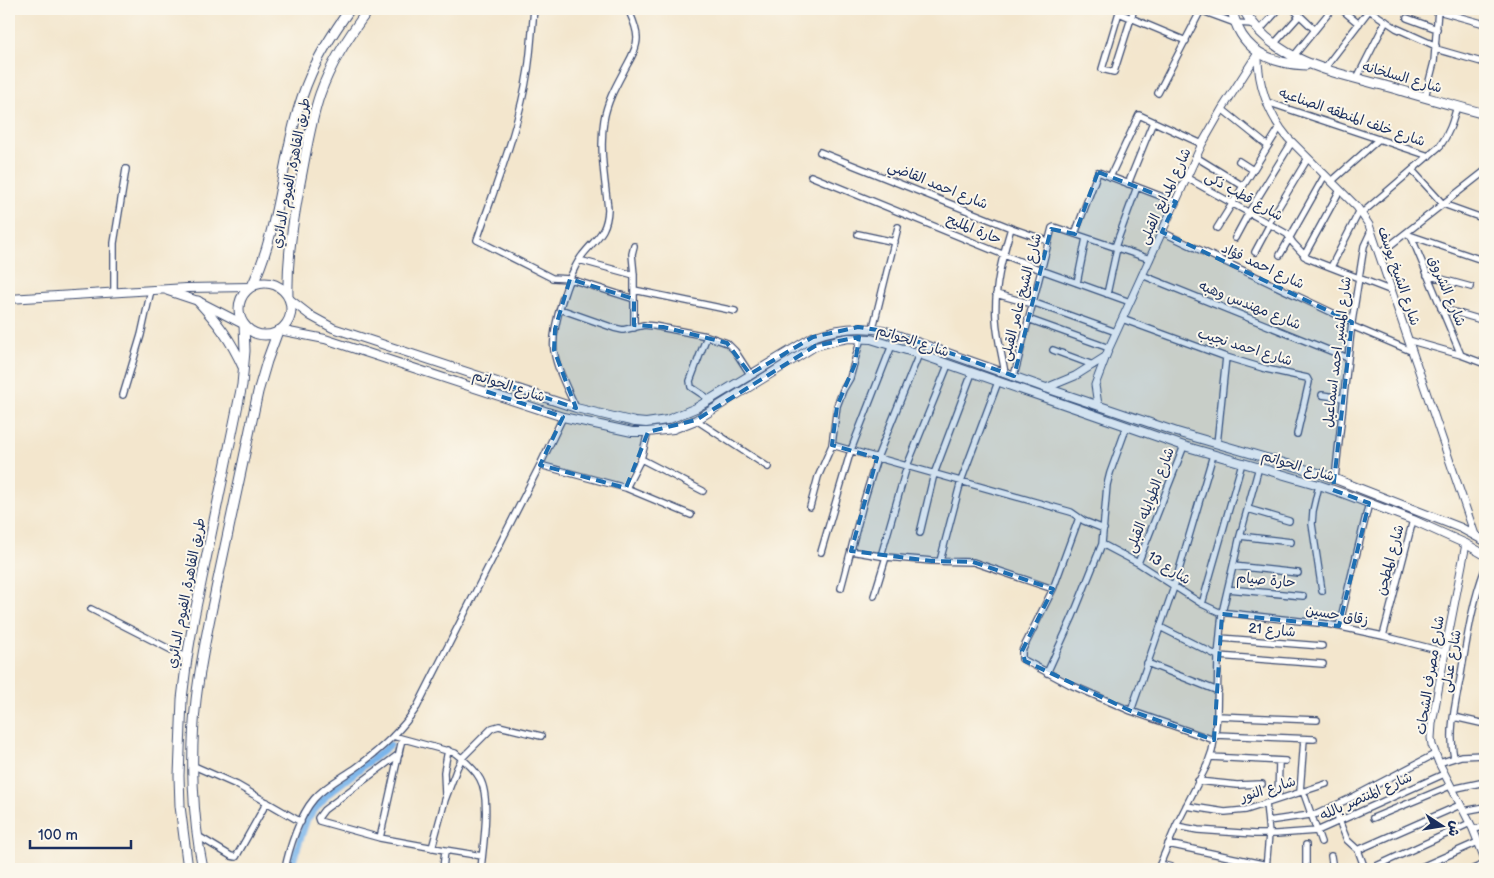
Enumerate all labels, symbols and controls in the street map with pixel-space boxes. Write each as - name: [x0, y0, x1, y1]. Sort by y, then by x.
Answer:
- street label: شارع السلخانه: [1360, 57, 1444, 97]
- street label: شارع خلف المنطقه الصناعيه: [1276, 84, 1427, 151]
- street label: طريق القاهرة, الفيوم الدائري: [268, 96, 317, 250]
- street label: شارع المدابغ القبلى: [1135, 145, 1197, 248]
- street label: شارع احمد القاضي: [884, 157, 990, 216]
- street label: شارع قطب ذكى: [1202, 168, 1286, 225]
- street label: حارة المليح: [944, 210, 1004, 249]
- street label: شارع الشيخ يوسف: [1373, 224, 1424, 328]
- street label: شارع الشيخ عامر القبلى: [997, 231, 1046, 363]
- street label: شارع احمد فؤاد: [1218, 239, 1307, 294]
- street label: شارع الشروق: [1424, 253, 1469, 329]
- street label: شارع المشير احمد اسماعيل: [1319, 275, 1356, 429]
- street label: شارع مهندس وهبه: [1196, 277, 1303, 334]
- street label: شارع الحواتم: [874, 321, 951, 363]
- street label: شارع احمد نجيب: [1195, 325, 1294, 370]
- street label: شارع الحواتم: [470, 366, 547, 408]
- street label: شارع الطوايله القبلى: [1122, 445, 1179, 556]
- street label: شارع الحواتم: [1259, 447, 1336, 487]
- street label: طريق القاهرة, الفيوم الدائري: [163, 516, 212, 670]
- street label: شارع المطحن: [1372, 523, 1409, 598]
- street label: شارع 13: [1144, 548, 1194, 589]
- street label: حارة صيام: [1235, 569, 1296, 593]
- street label: زقاق حسين: [1304, 601, 1370, 629]
- street label: شارع مصرف الشحات: [1412, 614, 1449, 736]
- street label: شارع 21: [1247, 619, 1296, 642]
- street label: شارع عدلى: [1437, 628, 1466, 694]
- street label: شارع المنتصر بالله: [1317, 768, 1415, 825]
- street label: شارع النور: [1237, 773, 1298, 807]
- north arrow: [1416, 800, 1466, 850]
- scale bar: [30, 818, 131, 850]
- text: ش: [1444, 819, 1464, 838]
- text: 100 m: [38, 826, 78, 845]

